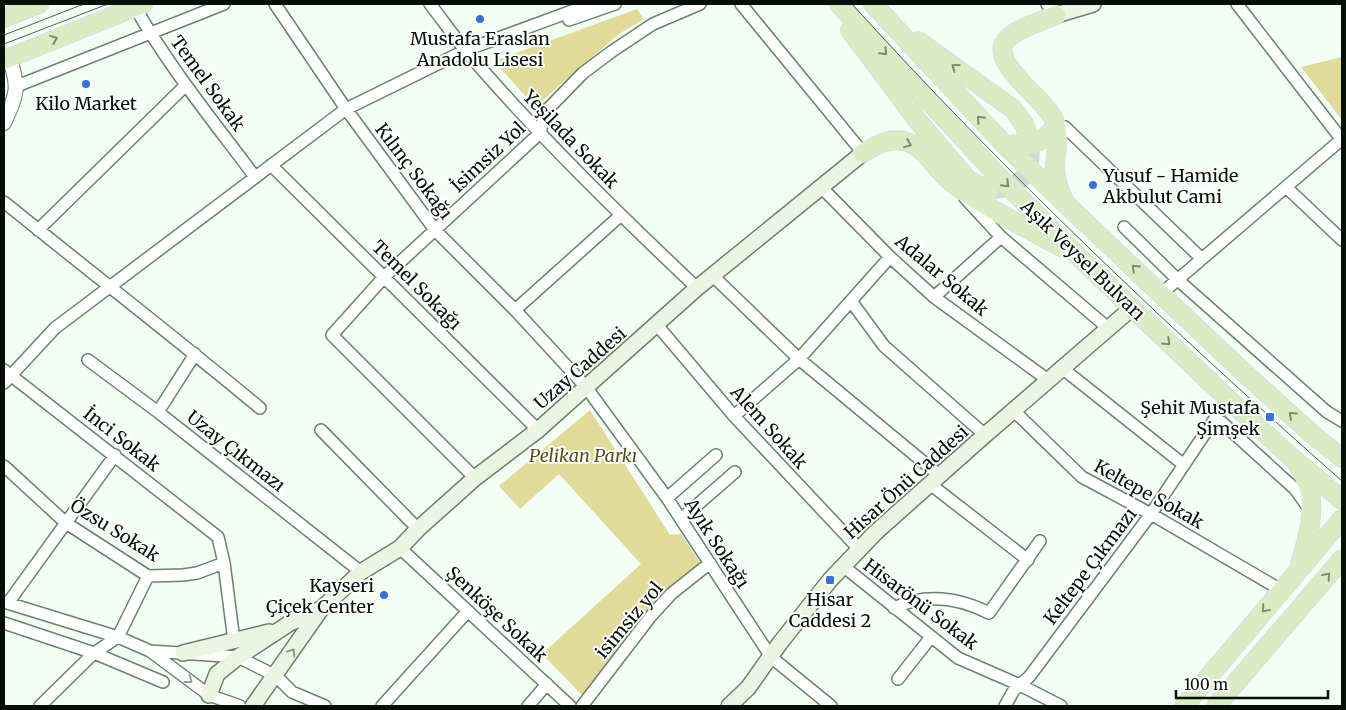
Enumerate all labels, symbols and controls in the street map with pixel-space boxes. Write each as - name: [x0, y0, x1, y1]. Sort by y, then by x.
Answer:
- marker: Mustafa Eraslan Anadolu Lisesi: [474, 13, 486, 25]
- place label: Mustafa Eraslan Anadolu Lisesi: [410, 27, 550, 71]
- street label: Temel Sokak: [166, 31, 251, 136]
- one-way arrow: [49, 35, 58, 46]
- one-way arrow: [878, 47, 887, 56]
- one-way arrow: [951, 64, 961, 73]
- marker: Kilo Market: [80, 78, 92, 90]
- street label: Yeşilada Sokak: [518, 84, 624, 193]
- place label: Kilo Market: [35, 92, 137, 115]
- one-way arrow: [977, 115, 986, 124]
- street label: İsimsiz Yol: [446, 116, 530, 197]
- street label: Kılınç Sokağı: [370, 118, 458, 224]
- one-way arrow: [903, 138, 912, 148]
- place label: Yusuf - Hamide Akbulut Cami: [1102, 164, 1239, 208]
- one-way arrow: [1001, 179, 1010, 188]
- marker: Yusuf - Hamide Akbulut Cami: [1087, 179, 1099, 191]
- street label: Aşık Veysel Bulvarı: [1015, 194, 1150, 325]
- street label: Adalar Sokak: [890, 229, 994, 321]
- street label: Temel Sokağı: [367, 235, 467, 335]
- one-way arrow: [1131, 265, 1140, 274]
- street label: Uzay Caddesi: [529, 322, 631, 414]
- one-way arrow: [1162, 336, 1171, 345]
- street label: Alem Sokak: [725, 380, 813, 474]
- place label: Şehit Mustafa Şimşek: [1140, 396, 1261, 440]
- street label: İnci Sokak: [79, 402, 165, 476]
- street label: Uzay Çıkmazı: [182, 405, 290, 497]
- marker: Şehit Mustafa Şimşek: [1264, 411, 1276, 423]
- one-way arrow: [1288, 412, 1297, 421]
- street label: Hisar Önü Caddesi: [839, 420, 973, 544]
- park label: Pelikan Parkı: [529, 444, 637, 467]
- street label: Keltepe Sokak: [1090, 454, 1209, 534]
- street label: Ayık Sokağı: [679, 493, 755, 592]
- street label: Özsu Sokak: [66, 494, 164, 567]
- street label: Keltepe Çıkmazı: [1039, 503, 1142, 629]
- street label: Hisarönü Sokak: [859, 553, 983, 655]
- street label: Şenköşe Sokak: [442, 561, 553, 667]
- one-way arrow: [1321, 573, 1330, 582]
- place label: Kayseri Çiçek Center: [266, 574, 374, 618]
- marker: Hisar Caddesi 2: [824, 574, 836, 586]
- street label: isimsiz yol: [590, 577, 668, 663]
- place label: Hisar Caddesi 2: [789, 588, 871, 632]
- marker: Kayseri Çiçek Center: [378, 589, 390, 601]
- one-way arrow: [1262, 604, 1271, 613]
- one-way arrow: [286, 649, 295, 658]
- scale bar: [1176, 668, 1328, 700]
- one-way arrow: [183, 674, 193, 683]
- text: 100 m: [1184, 675, 1228, 694]

